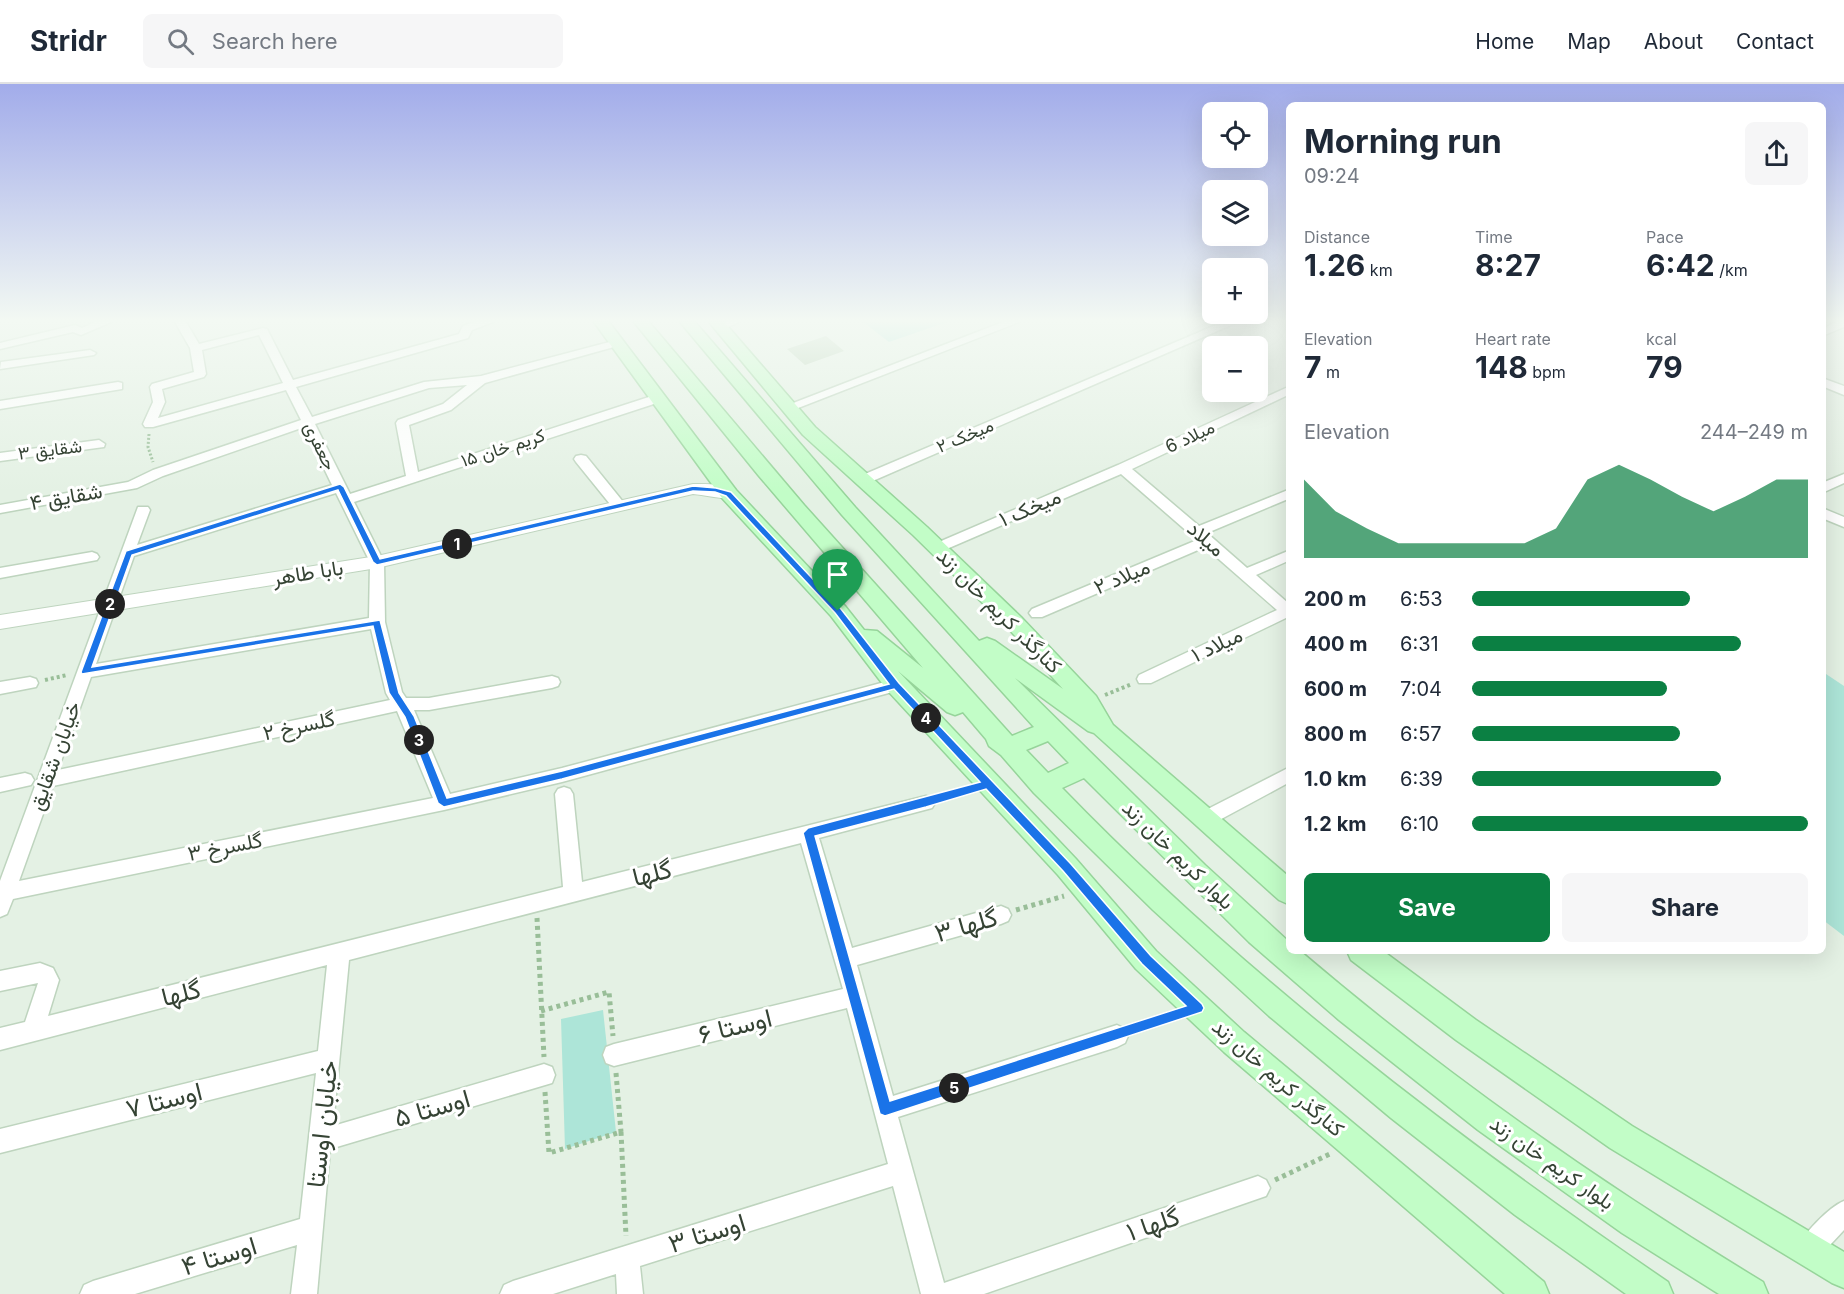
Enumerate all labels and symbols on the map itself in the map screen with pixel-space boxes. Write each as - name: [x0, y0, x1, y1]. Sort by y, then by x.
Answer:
- street label: میخک ۲: [933, 414, 996, 457]
- street label: میلاد 6: [1162, 416, 1218, 457]
- street label: جعفری: [299, 418, 341, 474]
- street label: کریم خان ۱۵: [458, 424, 548, 473]
- street label: شقایق ۳: [17, 435, 83, 465]
- street label: شقایق ۴: [28, 478, 104, 515]
- street label: میخک ۱: [995, 483, 1065, 532]
- street label: میلاد: [1182, 516, 1230, 562]
- pin: 1: [442, 529, 472, 559]
- street label: کنارگذر کریم خان زند: [930, 543, 1067, 680]
- pin: [812, 549, 863, 611]
- street label: میلاد ۲: [1090, 554, 1154, 599]
- street label: بابا طاهر: [270, 555, 345, 592]
- pin: 2: [95, 589, 125, 619]
- street label: میلاد ۱: [1187, 622, 1246, 667]
- street label: خیابان شقایق: [23, 698, 86, 814]
- pin: 4: [911, 703, 941, 733]
- street label: گلسرخ ۲: [261, 706, 338, 747]
- pin: 3: [404, 725, 434, 755]
- street label: بلوار کریم خان زند: [1116, 795, 1240, 916]
- street label: گلسرخ ۳: [185, 827, 265, 868]
- street label: گلها: [629, 853, 675, 893]
- street label: گلها ۳: [931, 901, 1001, 949]
- street label: گلها: [158, 973, 204, 1013]
- street label: اوستا ۶: [695, 1001, 775, 1051]
- street label: کنارگذر کریم خان زند: [1206, 1014, 1349, 1143]
- street label: خیابان اوستا: [299, 1059, 345, 1189]
- pin: 5: [939, 1073, 969, 1103]
- street label: اوستا ۷: [123, 1075, 205, 1125]
- street label: اوستا ۵: [390, 1082, 474, 1134]
- street label: بلوار کریم خان زند: [1484, 1110, 1619, 1216]
- street label: گلها ۱: [1122, 1200, 1184, 1248]
- street label: اوستا ۳: [664, 1206, 750, 1260]
- street label: اوستا ۴: [177, 1229, 261, 1283]

